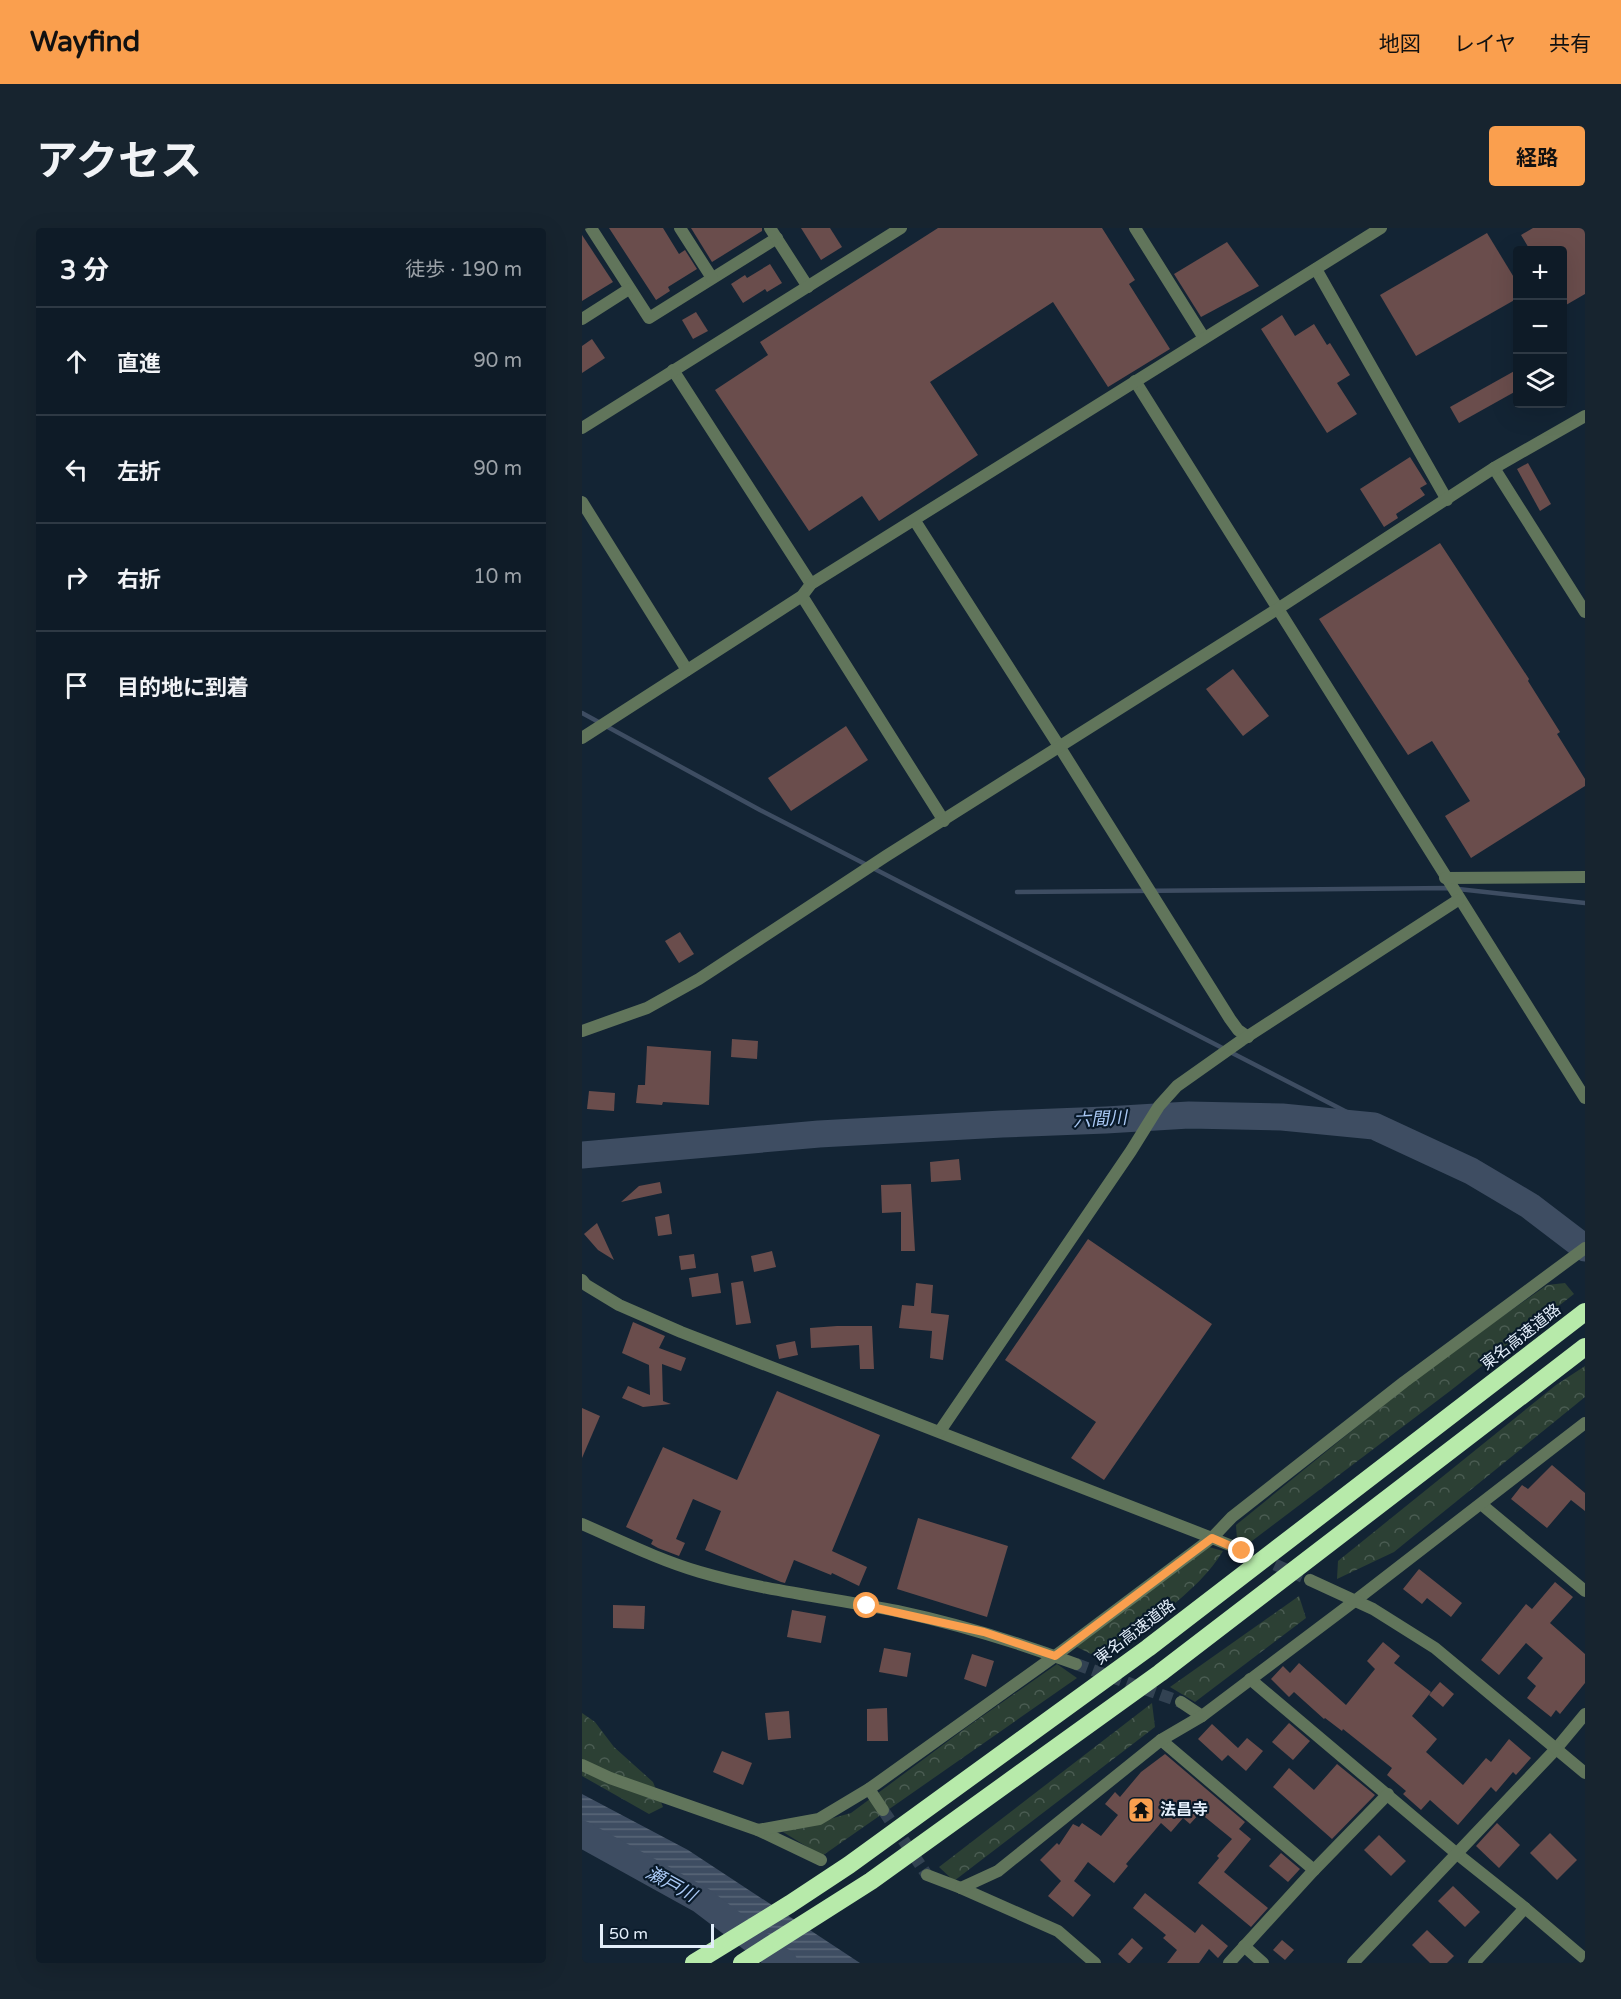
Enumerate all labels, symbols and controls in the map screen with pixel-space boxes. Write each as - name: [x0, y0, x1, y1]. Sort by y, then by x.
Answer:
- text: Wayfind: [30, 25, 140, 59]
- text: 地図: [1379, 32, 1421, 57]
- text: レイヤ: [1454, 32, 1516, 57]
- text: 共有: [1549, 32, 1591, 57]
- button: 経路: [1489, 126, 1585, 186]
- text: アクセス: [36, 136, 202, 187]
- map controls: [1513, 246, 1567, 408]
- button: +: [1513, 246, 1567, 300]
- text: 3 分: [60, 255, 109, 286]
- text: 徒歩 · 190 m: [405, 258, 522, 282]
- button: −: [1513, 300, 1567, 354]
- icon: ahead: [60, 345, 93, 378]
- text: 90 m: [473, 349, 522, 373]
- text: 直進: [117, 351, 161, 377]
- button: layers: [1513, 354, 1567, 408]
- icon: left: [60, 453, 93, 486]
- text: 90 m: [473, 457, 522, 481]
- text: 左折: [117, 459, 161, 485]
- icon: right: [60, 561, 93, 594]
- text: 10 m: [473, 565, 522, 589]
- text: 右折: [117, 567, 161, 593]
- icon: arrive: [60, 669, 93, 702]
- text: 目的地に到着: [117, 675, 249, 701]
- water label: 六間川: [1072, 1106, 1130, 1131]
- street label: 東名高速道路: [1477, 1300, 1565, 1374]
- route end: [1228, 1537, 1254, 1563]
- route start: [853, 1592, 879, 1618]
- street label: 東名高速道路: [1091, 1595, 1179, 1669]
- temple icon: 法昌寺: [1126, 1795, 1156, 1825]
- place label: 法昌寺: [1160, 1800, 1208, 1820]
- water label: 瀬戸川: [642, 1861, 702, 1908]
- scale bar: [600, 1921, 714, 1948]
- text: 50 m: [609, 1924, 648, 1944]

